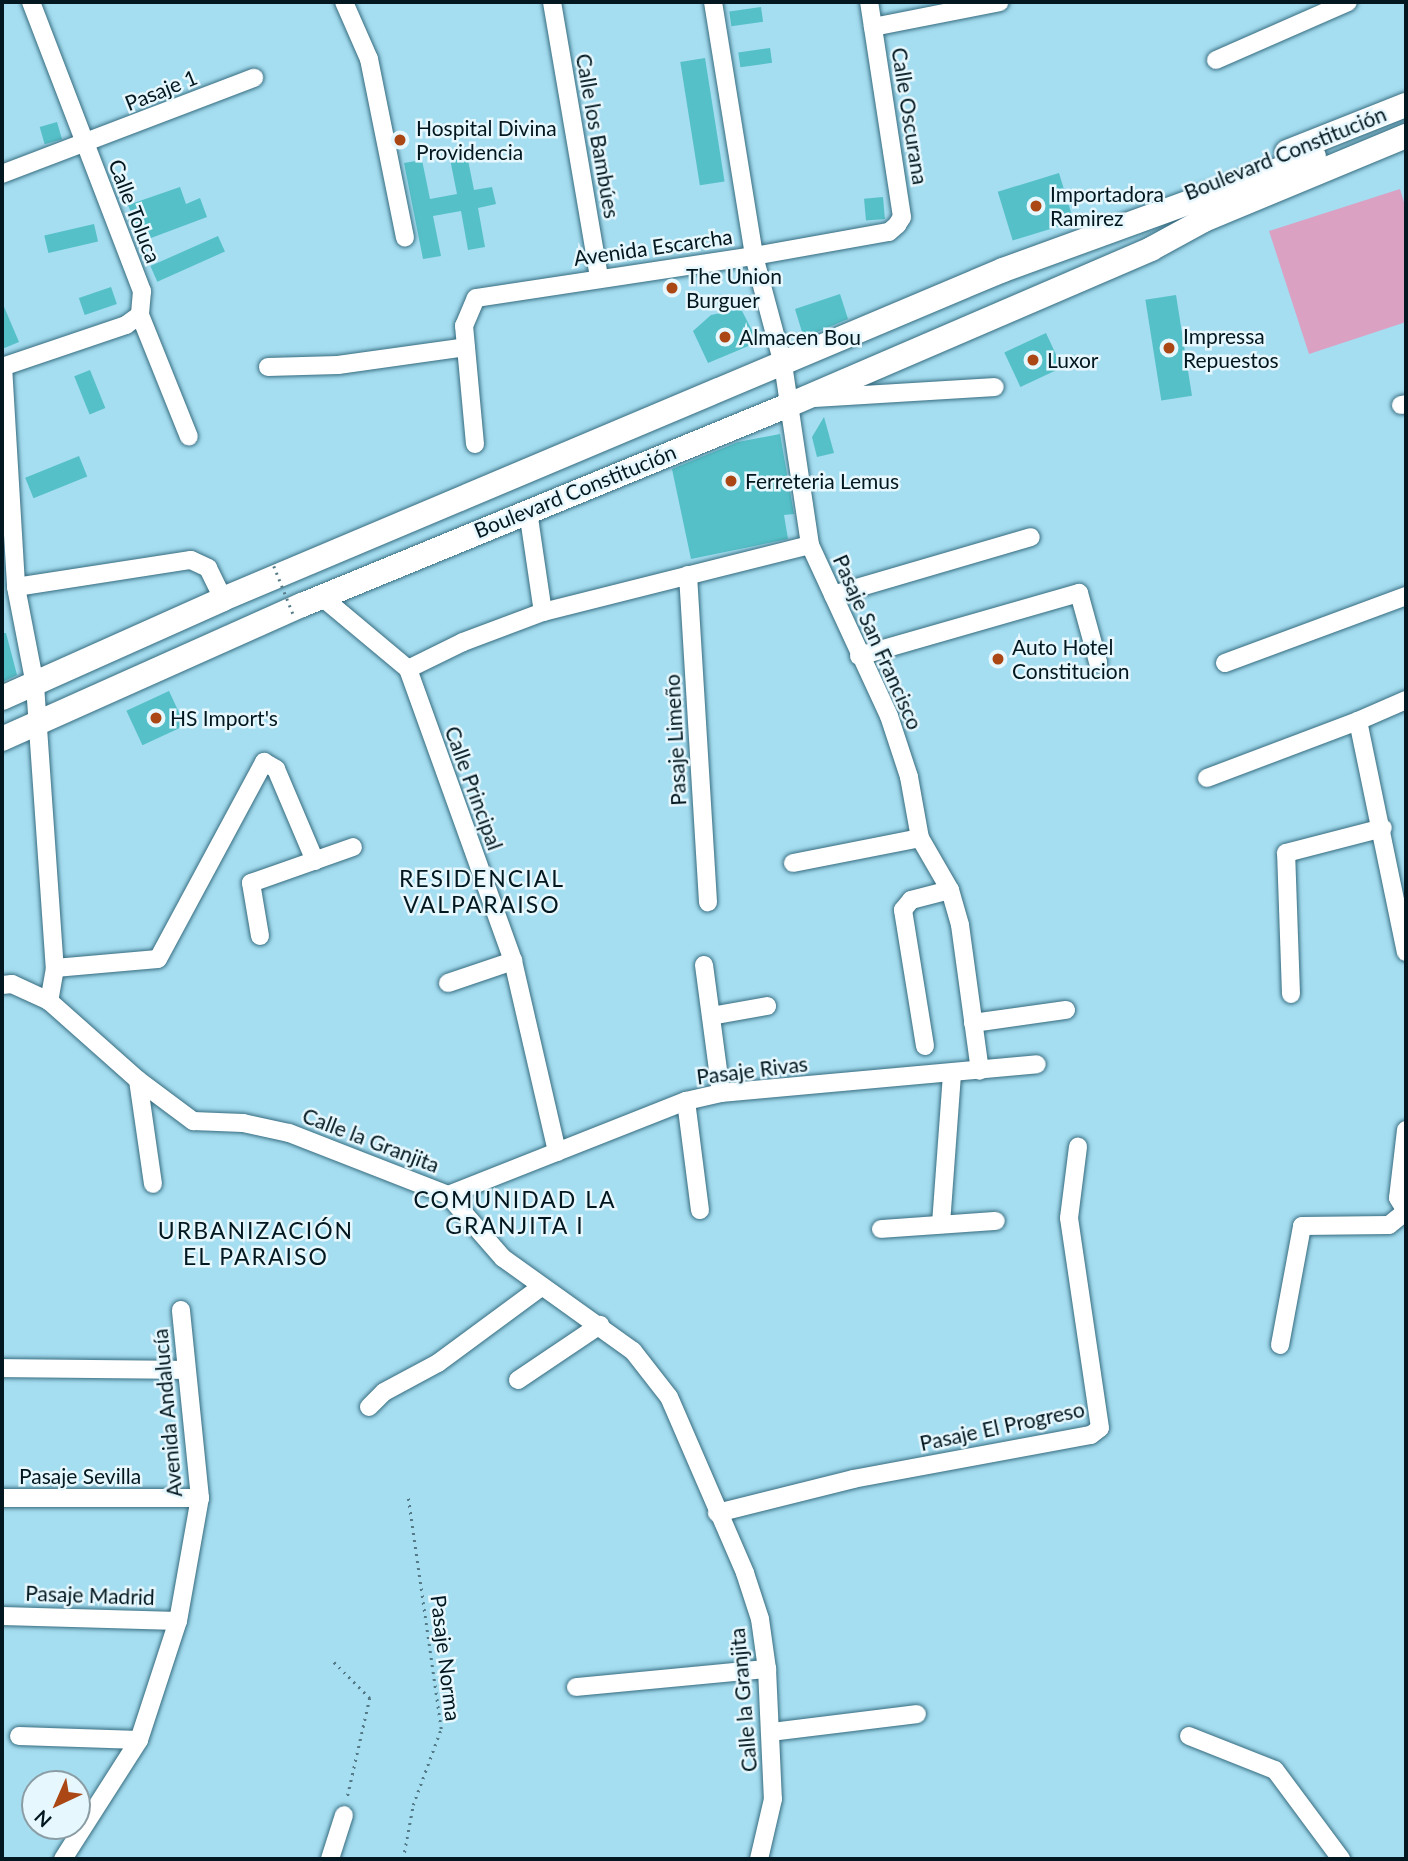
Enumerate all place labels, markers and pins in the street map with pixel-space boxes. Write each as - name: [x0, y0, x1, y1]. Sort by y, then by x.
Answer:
- place label: Hospital Divina Providencia: [416, 115, 557, 165]
- marker: Hospital Divina Providencia: [390, 130, 410, 150]
- place label: Importadora Ramirez: [1050, 181, 1164, 231]
- marker: Importadora Ramirez: [1028, 198, 1044, 214]
- place label: The Union Burguer: [686, 263, 782, 313]
- marker: The Union Burguer: [664, 280, 680, 296]
- place label: Impressa Repuestos: [1183, 323, 1279, 373]
- place label: Almacen Bou: [739, 324, 861, 350]
- marker: Almacen Bou: [717, 329, 733, 345]
- marker: Impressa Repuestos: [1161, 340, 1177, 356]
- place label: Luxor: [1047, 347, 1098, 373]
- marker: Luxor: [1025, 352, 1041, 368]
- place label: Ferreteria Lemus: [745, 468, 899, 494]
- marker: Ferreteria Lemus: [723, 473, 739, 489]
- place label: Auto Hotel Constitucion: [1012, 634, 1129, 684]
- marker: Auto Hotel Constitucion: [990, 651, 1006, 667]
- place label: HS Import's: [170, 705, 278, 731]
- marker: HS Import's: [148, 710, 164, 726]

